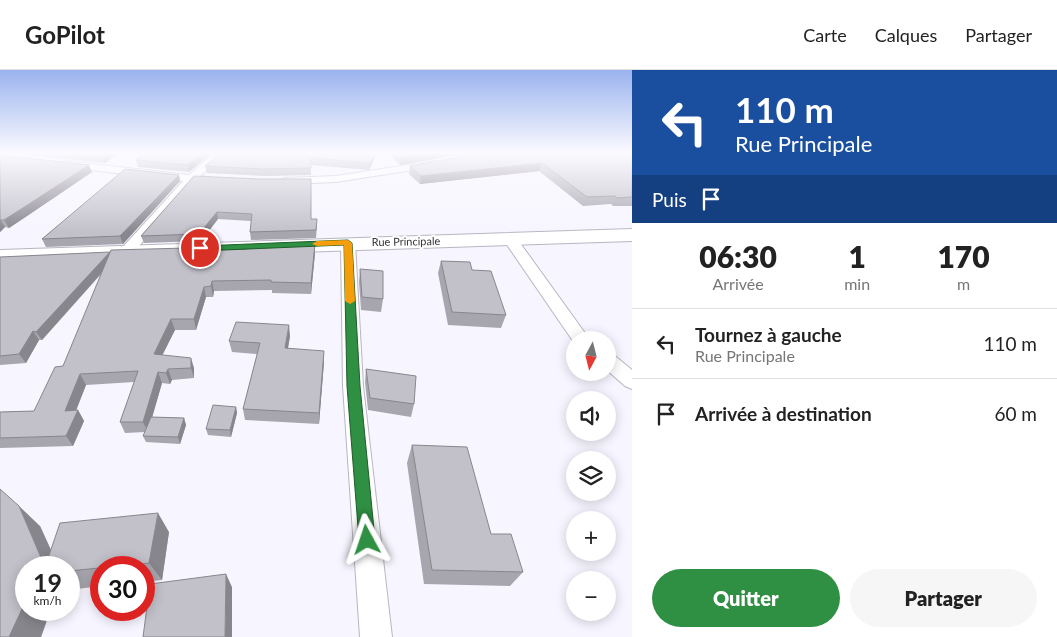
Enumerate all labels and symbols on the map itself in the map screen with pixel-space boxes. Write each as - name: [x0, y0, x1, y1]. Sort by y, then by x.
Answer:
- pin: [179, 227, 221, 269]
- street label: Rue Principale: [372, 234, 441, 248]
- north arrow: [566, 331, 616, 381]
- position arrow: [340, 513, 392, 565]
- speed limit sign: 30: [90, 556, 155, 621]

